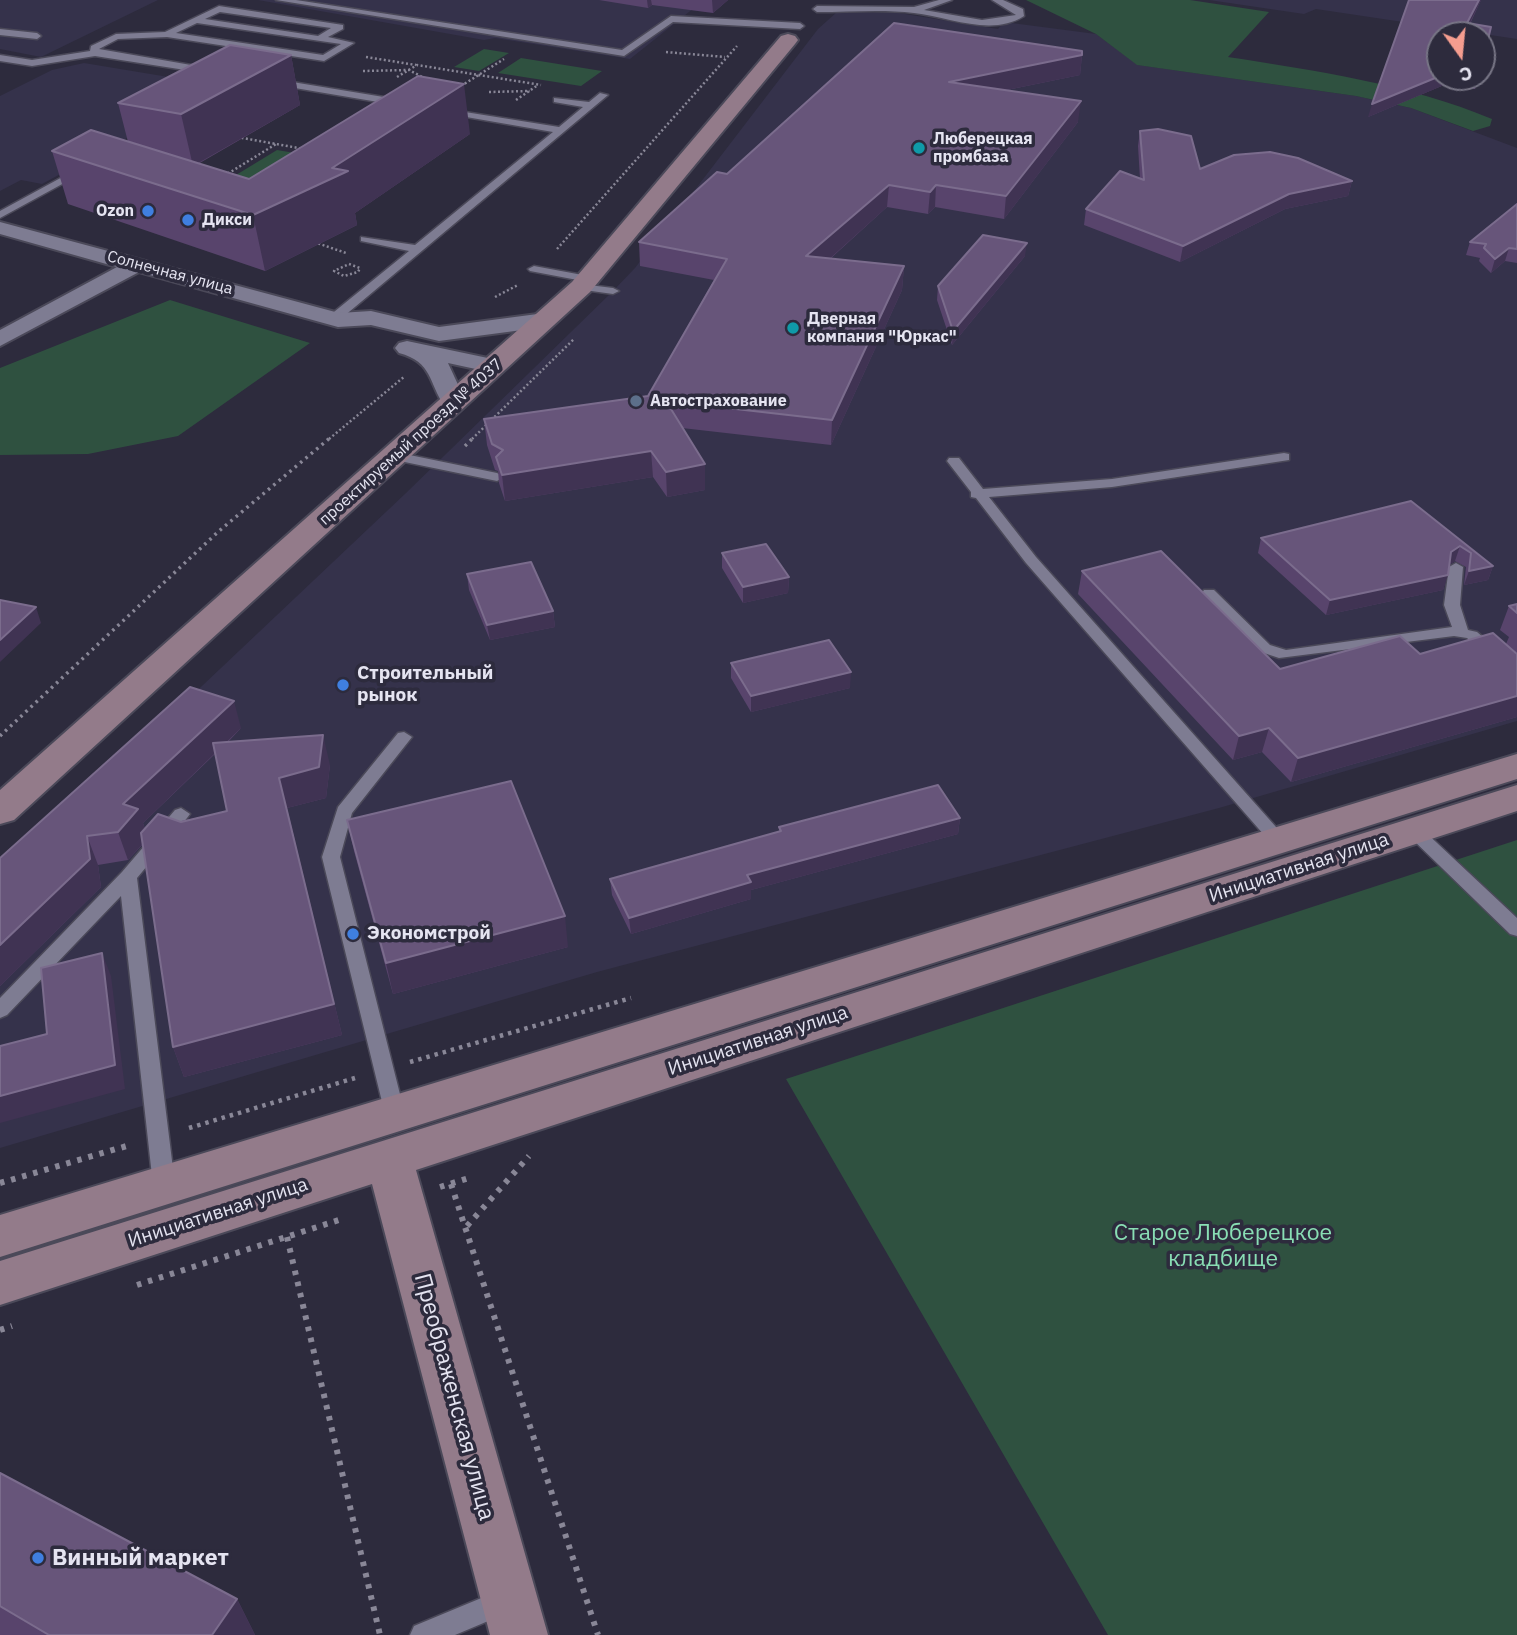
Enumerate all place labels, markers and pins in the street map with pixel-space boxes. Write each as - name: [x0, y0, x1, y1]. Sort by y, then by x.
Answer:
- place label: Люберецкая промбаза: [933, 129, 1033, 167]
- marker: Люберецкая промбаза: [911, 140, 927, 156]
- place label: Ozon: [96, 201, 134, 221]
- marker: Ozon: [140, 203, 156, 219]
- place label: Дикси: [202, 210, 252, 230]
- marker: Дикси: [180, 212, 196, 228]
- place label: Дверная компания "Юркас": [807, 309, 957, 347]
- marker: Дверная компания "Юркас": [785, 320, 801, 336]
- place label: Автострахование: [650, 391, 787, 411]
- marker: Автострахование: [628, 393, 644, 409]
- place label: Строительный рынок: [357, 663, 493, 707]
- marker: Строительный рынок: [335, 677, 351, 693]
- place label: Экономстрой: [367, 923, 491, 945]
- marker: Экономстрой: [345, 926, 361, 942]
- place label: Винный маркет: [52, 1544, 229, 1572]
- marker: Винный маркет: [30, 1550, 46, 1566]

